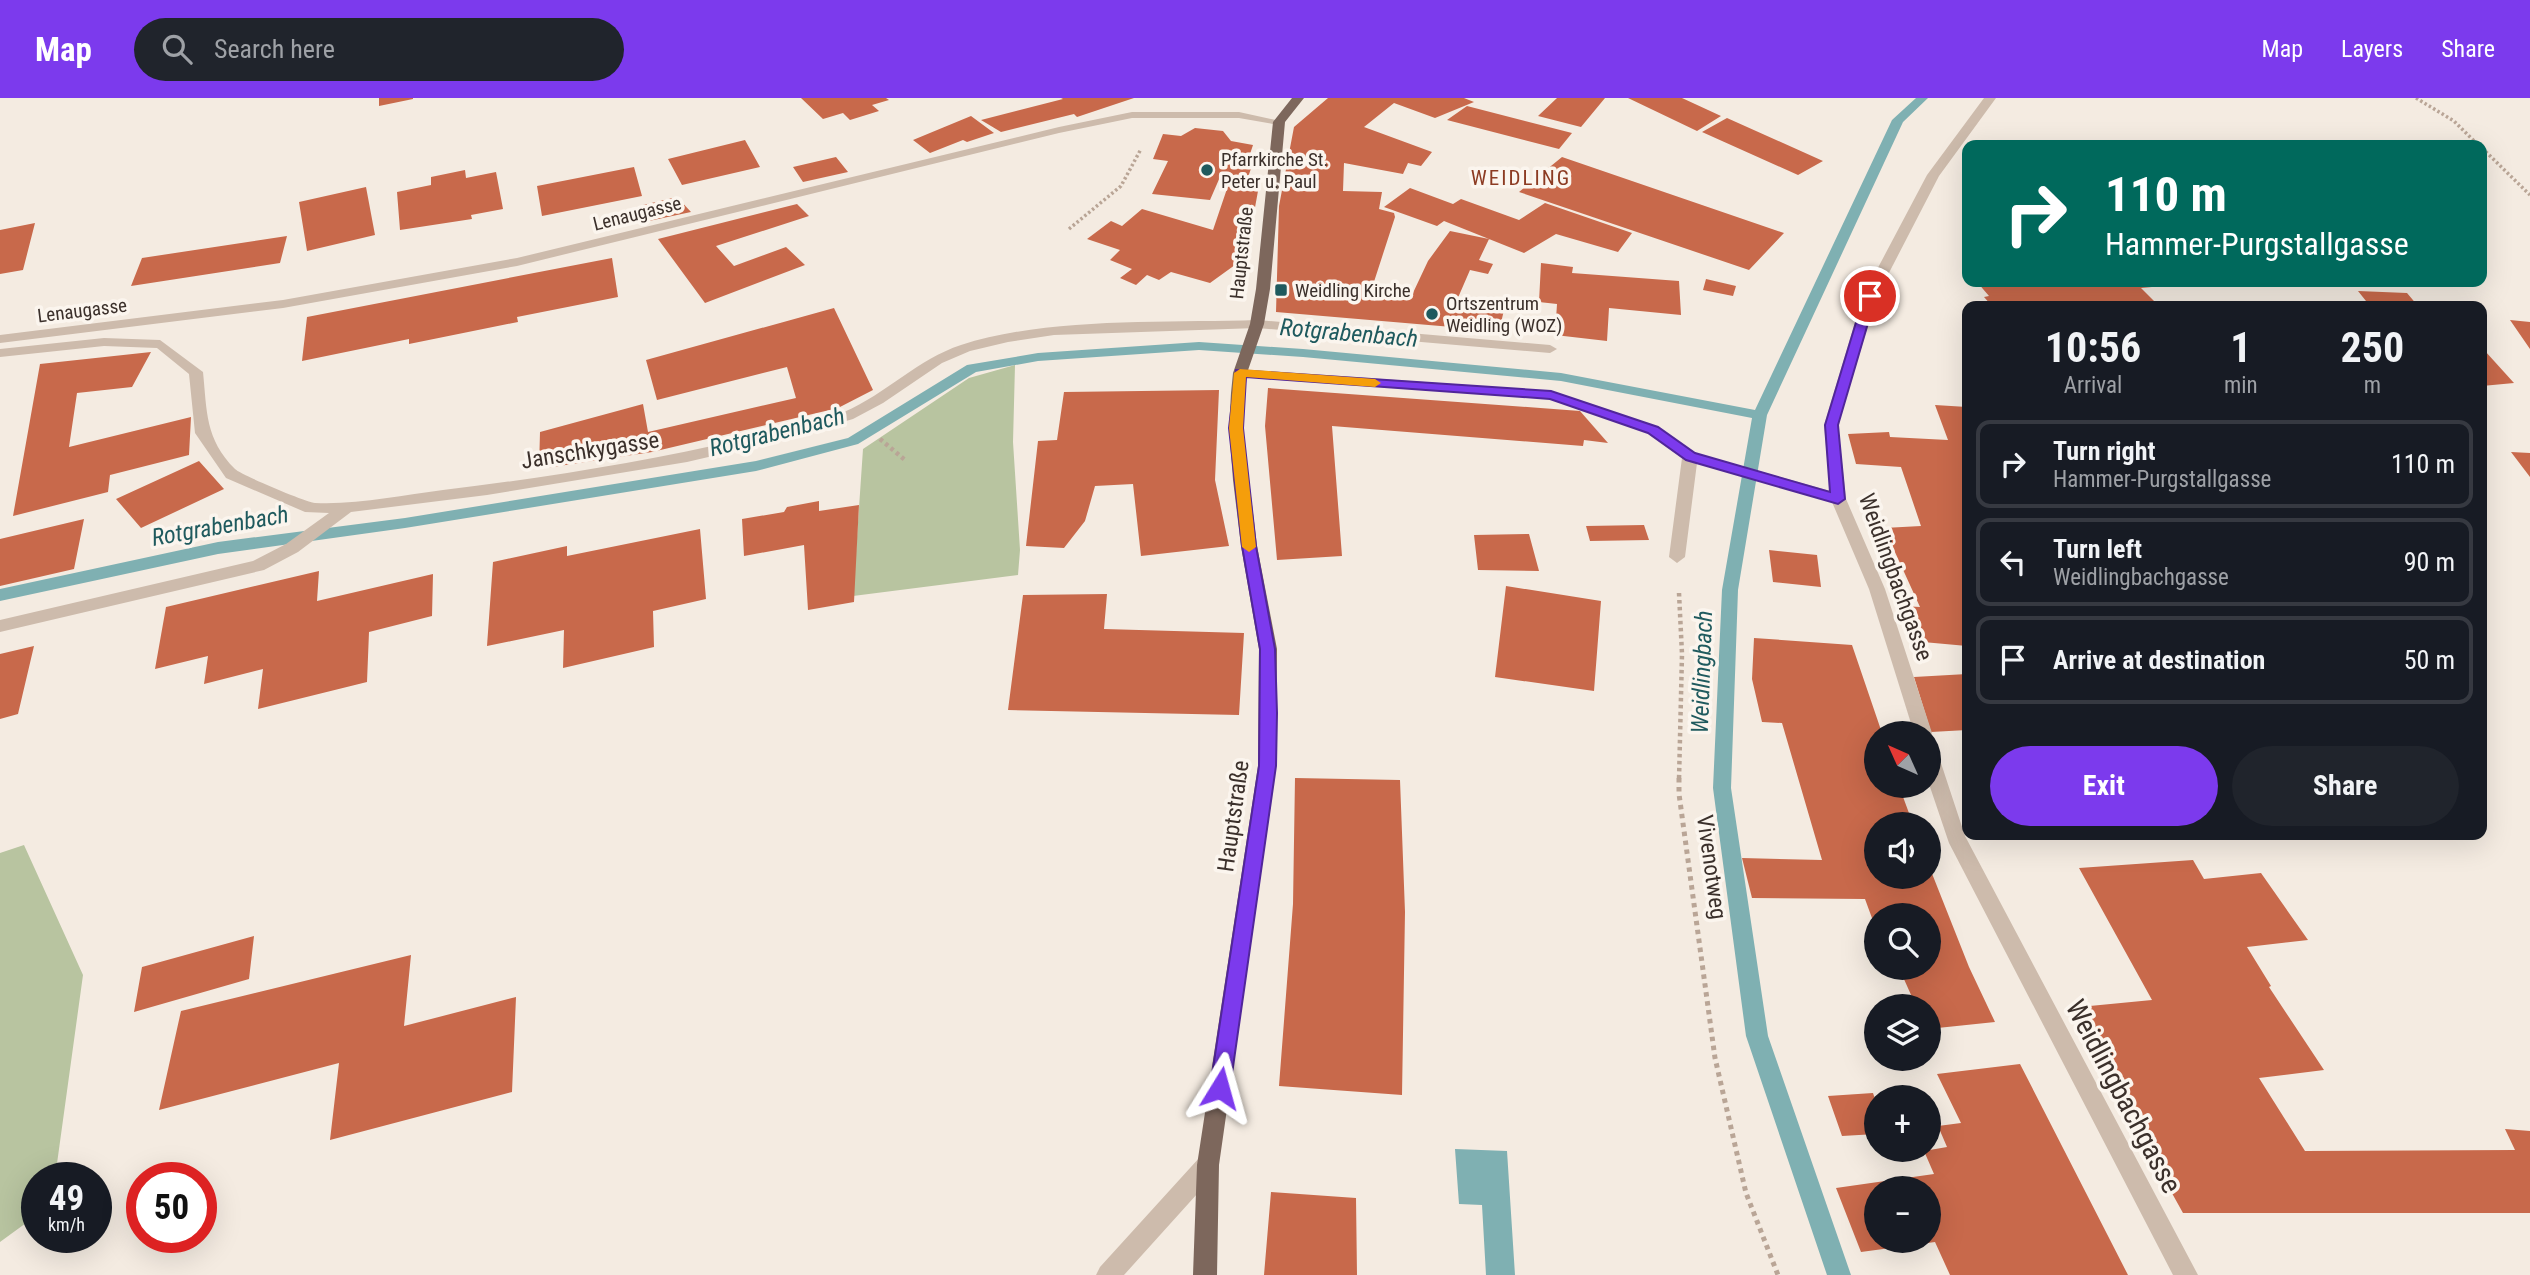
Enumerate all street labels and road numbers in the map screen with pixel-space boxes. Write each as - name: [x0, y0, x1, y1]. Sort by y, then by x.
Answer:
- street label: Lenaugasse: [591, 191, 684, 236]
- street label: Hauptstraße: [1225, 206, 1258, 300]
- street label: Lenaugasse: [36, 294, 128, 327]
- street label: Janschkygasse: [519, 426, 661, 475]
- street label: Weidlingbachgasse: [1853, 490, 1938, 664]
- street label: Hauptstraße: [1212, 759, 1255, 874]
- street label: Vivenotweg: [1691, 813, 1732, 921]
- street label: Weidlingbachgasse: [2059, 994, 2188, 1199]

